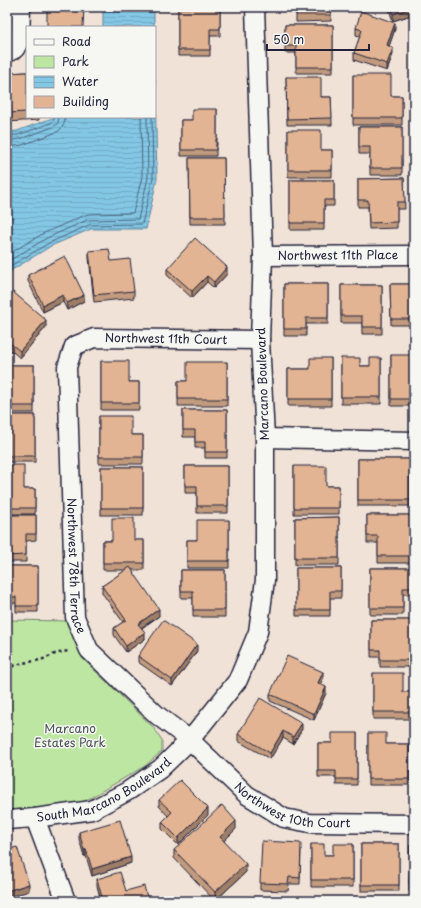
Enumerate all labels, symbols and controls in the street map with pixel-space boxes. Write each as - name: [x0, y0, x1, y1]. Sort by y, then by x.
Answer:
- legend: [26, 26, 156, 118]
- scale bar: [267, 26, 369, 52]
- text: 50 m: [273, 30, 304, 48]
- text: Road: [62, 32, 91, 50]
- text: Park: [62, 52, 89, 70]
- text: Water: [62, 72, 99, 90]
- text: Building: [62, 92, 109, 110]
- street label: Northwest 11th Place: [278, 245, 399, 264]
- street label: Marcano Boulevard: [251, 327, 273, 441]
- street label: Northwest 11th Court: [105, 328, 227, 348]
- street label: Northwest 78th Terrace: [63, 498, 91, 636]
- park label: Marcano Estates Park: [34, 719, 106, 751]
- street label: South Marcano Boulevard: [35, 752, 175, 826]
- street label: Northwest 10th Court: [231, 777, 351, 831]

